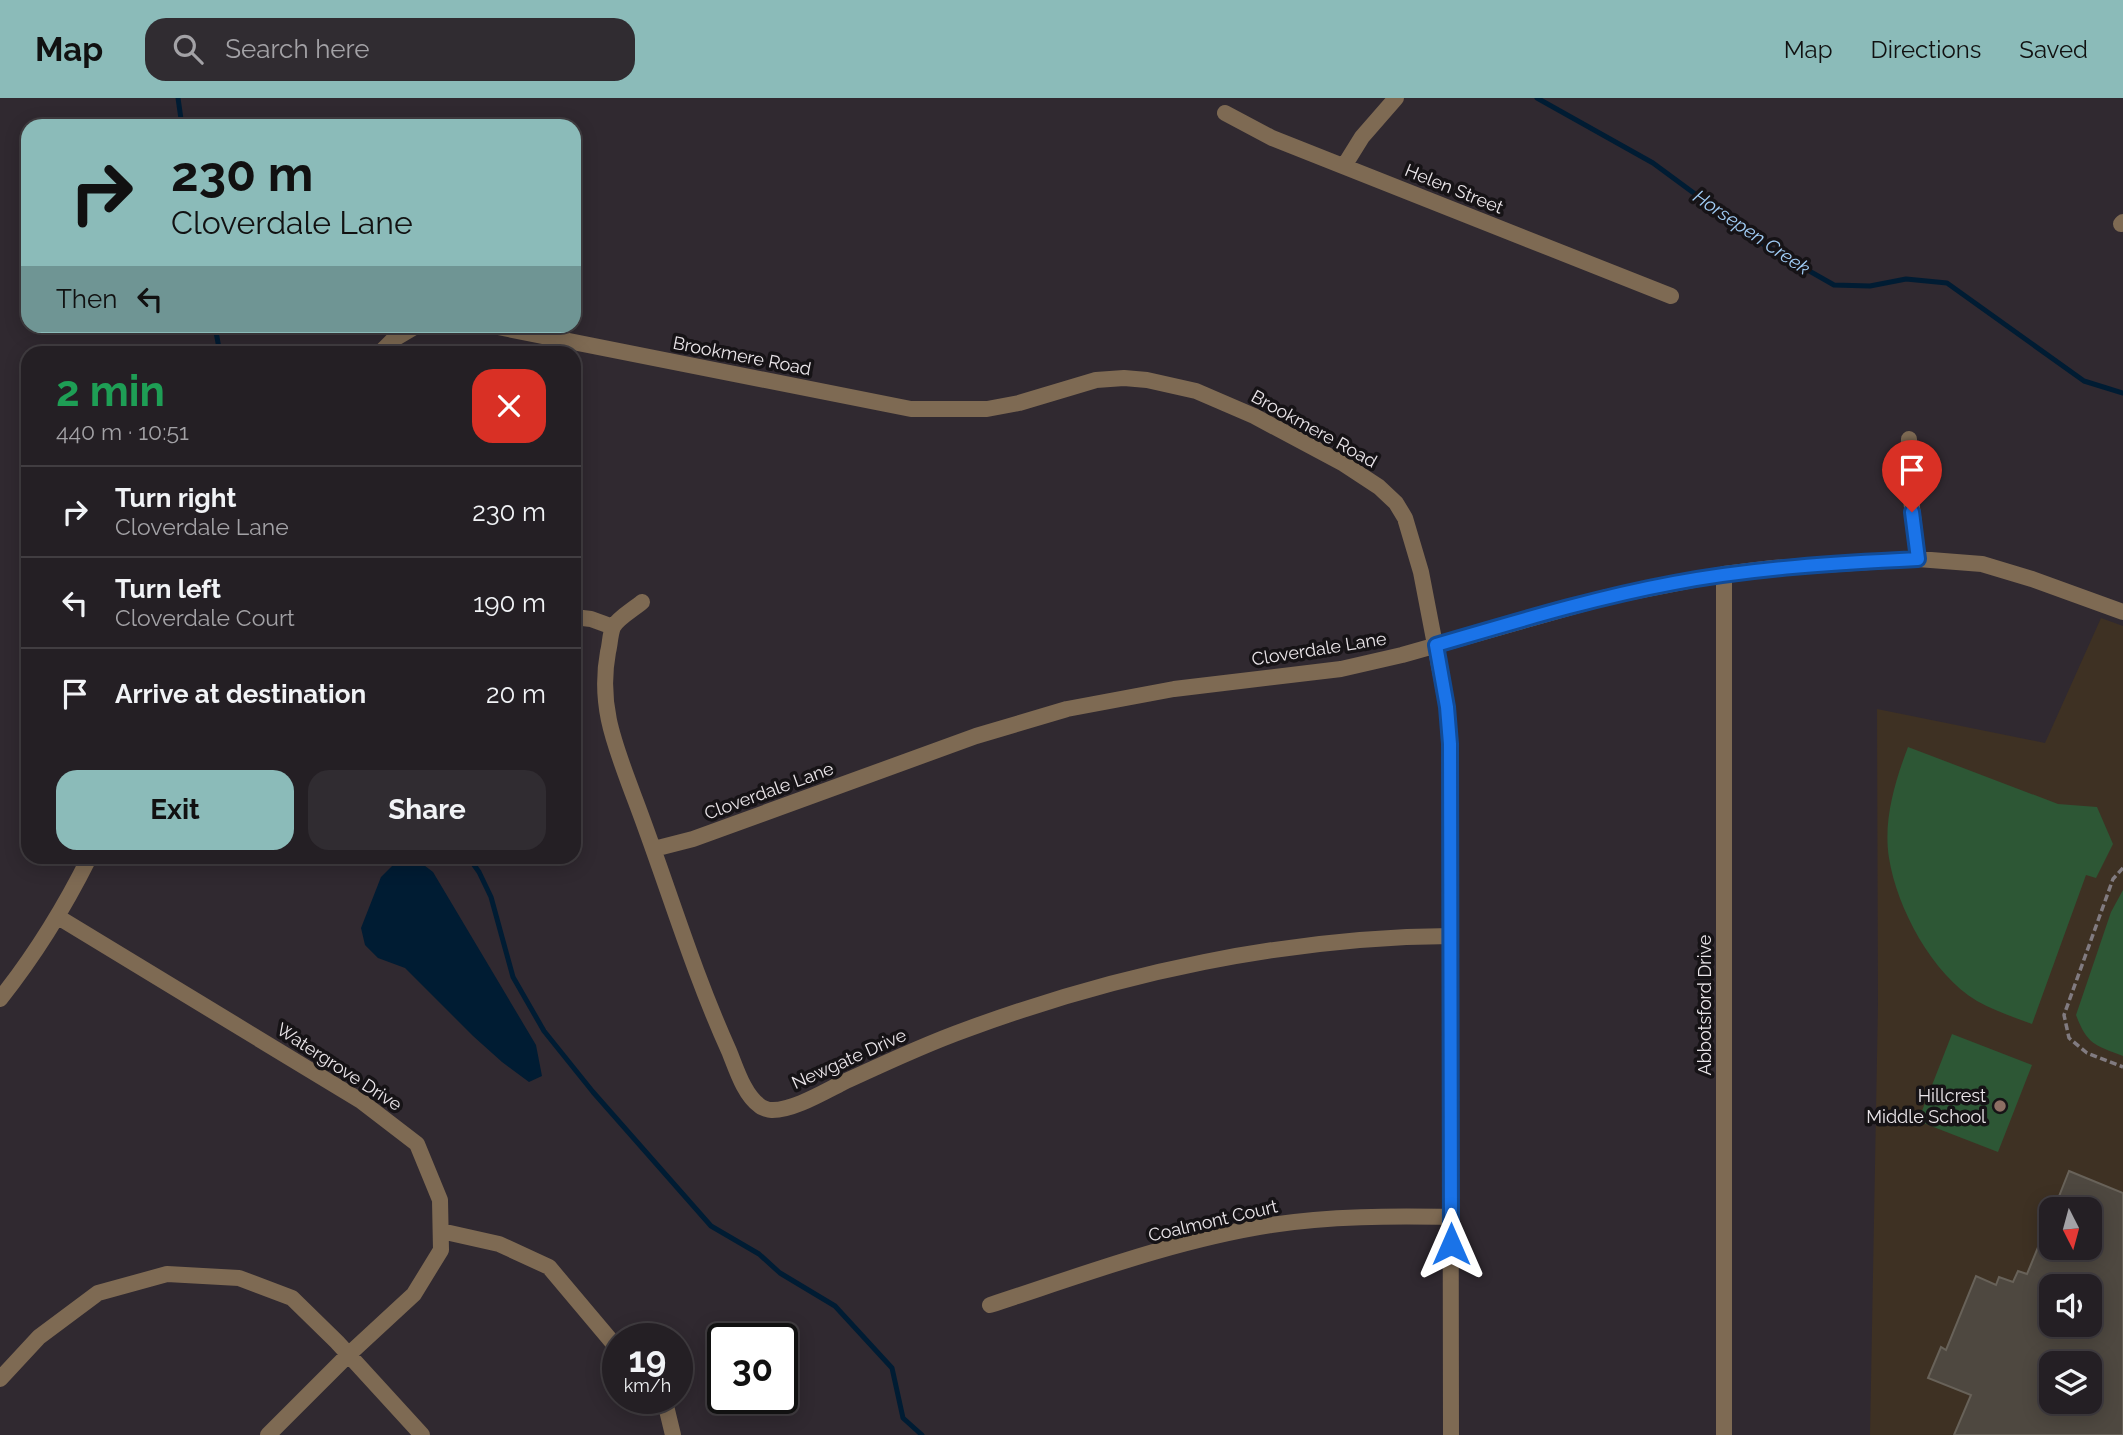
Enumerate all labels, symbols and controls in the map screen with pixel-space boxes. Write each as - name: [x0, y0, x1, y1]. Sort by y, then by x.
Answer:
- search box: [145, 18, 635, 81]
- text: Map: [35, 30, 103, 69]
- icon: search: [169, 30, 207, 68]
- text: Search here: [225, 34, 370, 64]
- text: Map: [1784, 35, 1833, 64]
- text: Directions: [1871, 35, 1981, 64]
- text: Saved: [2019, 35, 2088, 64]
- text: 230 m: [171, 145, 313, 202]
- icon: right: [56, 147, 147, 238]
- street label: Helen Street: [1402, 159, 1506, 218]
- water label: Horsepen Creek: [1690, 185, 1814, 279]
- text: Cloverdale Lane: [171, 204, 413, 241]
- icon: left: [131, 280, 169, 318]
- text: Then: [56, 284, 117, 314]
- street label: Brookmere Road: [671, 332, 813, 379]
- text: 2 min: [56, 367, 165, 416]
- button: close: [472, 369, 546, 443]
- street label: Brookmere Road: [1248, 385, 1381, 472]
- text: 440 m · 10:51: [56, 418, 189, 445]
- pin: [1882, 440, 1942, 512]
- icon: arrive: [1893, 451, 1931, 489]
- text: Turn right: [115, 483, 236, 513]
- icon: right: [56, 493, 94, 531]
- text: 230 m: [472, 497, 546, 527]
- text: Cloverdale Lane: [115, 513, 289, 540]
- text: Turn left: [115, 574, 221, 604]
- icon: left: [56, 584, 94, 622]
- text: 190 m: [473, 588, 546, 618]
- text: Cloverdale Court: [115, 604, 295, 631]
- street label: Cloverdale Lane: [1250, 627, 1388, 670]
- icon: arrive: [56, 675, 94, 713]
- text: Arrive at destination: [115, 679, 366, 709]
- text: 20 m: [486, 679, 546, 709]
- street label: Cloverdale Lane: [701, 757, 837, 824]
- button: Exit: [56, 770, 294, 850]
- button: Share: [308, 770, 546, 850]
- street label: Abbotsford Drive: [1694, 934, 1715, 1075]
- street label: Watergrove Drive: [273, 1018, 406, 1115]
- street label: Newgate Drive: [788, 1024, 910, 1093]
- place label: Hillcrest Middle School: [1866, 1085, 1986, 1127]
- marker: Hillcrest Middle School: [1992, 1098, 2008, 1114]
- street label: Coalmont Court: [1146, 1195, 1280, 1246]
- north arrow: [2039, 1197, 2102, 1260]
- map controls: [2039, 1197, 2102, 1414]
- position arrow: [1414, 1207, 1488, 1281]
- button: sound: [2039, 1274, 2102, 1337]
- speed limit sign: 30: [707, 1323, 798, 1414]
- text: 19: [629, 1339, 666, 1380]
- button: layers: [2039, 1351, 2102, 1414]
- text: km/h: [624, 1375, 671, 1396]

